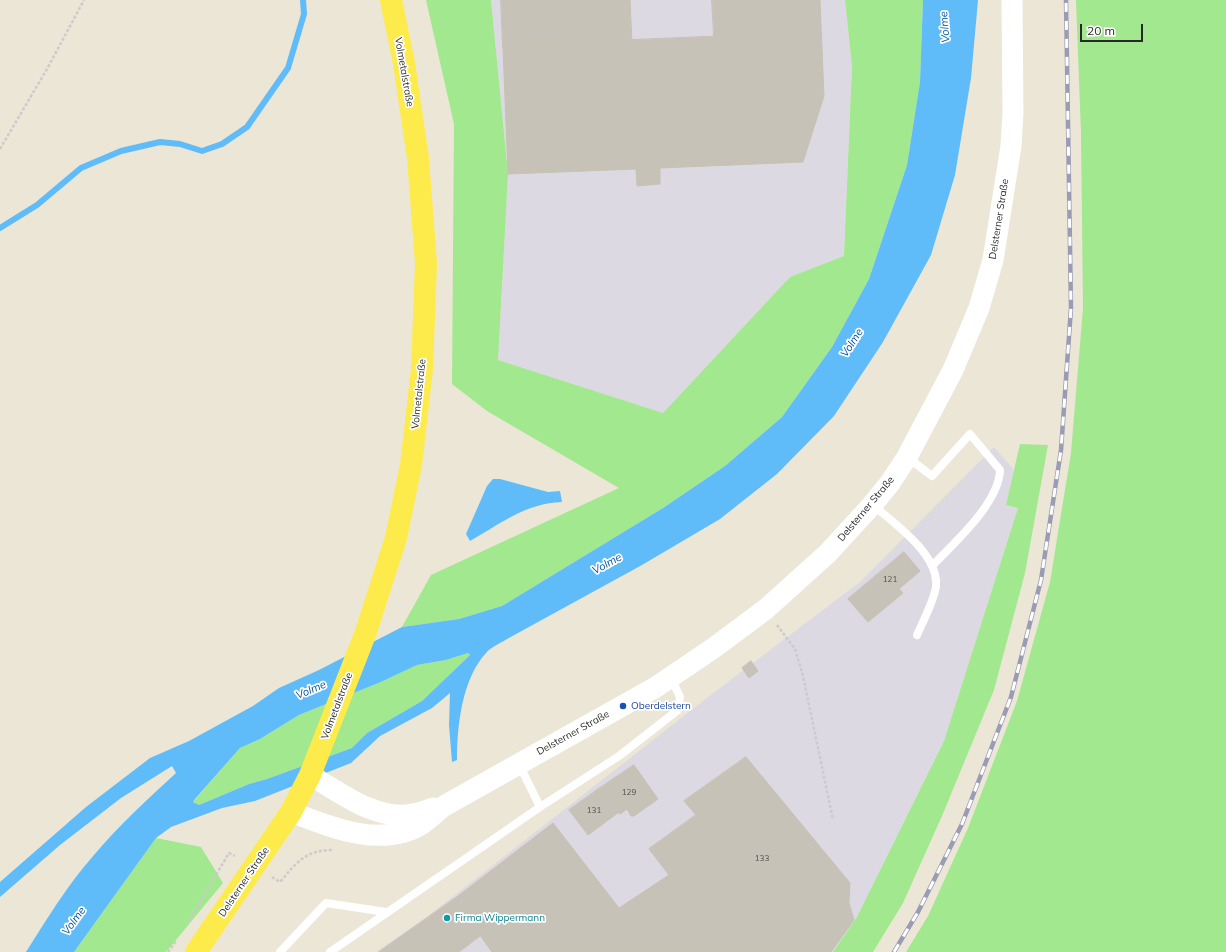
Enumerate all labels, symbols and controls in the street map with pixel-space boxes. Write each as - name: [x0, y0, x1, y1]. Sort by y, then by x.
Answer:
- water label: Volme: [937, 11, 953, 43]
- scale bar: [1082, 16, 1145, 42]
- text: 20 m: [1087, 23, 1115, 38]
- street label: Volmetalstraße: [392, 36, 416, 108]
- street label: Delsterner Straße: [987, 178, 1011, 260]
- water label: Volme: [838, 326, 866, 360]
- street label: Volmetalstraße: [409, 358, 429, 430]
- street label: Delsterner Straße: [835, 474, 897, 544]
- water label: Volme: [590, 551, 624, 577]
- house number: 121: [883, 575, 897, 585]
- street label: Volmetalstraße: [319, 671, 355, 741]
- water label: Volme: [294, 678, 328, 702]
- place label: Oberdelstern: [631, 700, 691, 712]
- marker: Oberdelstern: [618, 701, 628, 711]
- street label: Delsterner Straße: [535, 708, 611, 758]
- house number: 129: [622, 788, 636, 798]
- house number: 131: [587, 806, 601, 816]
- street label: Delsterner Straße: [216, 845, 272, 919]
- house number: 133: [755, 854, 769, 864]
- water label: Volme: [59, 904, 89, 938]
- place label: Firma Wippermann: [455, 912, 545, 924]
- marker: Firma Wippermann: [442, 913, 452, 923]

